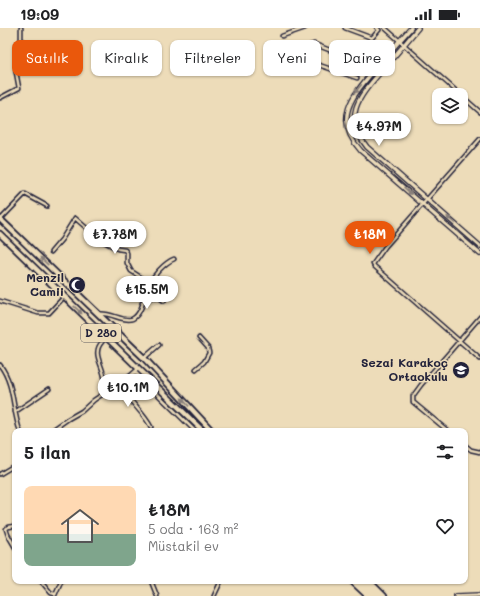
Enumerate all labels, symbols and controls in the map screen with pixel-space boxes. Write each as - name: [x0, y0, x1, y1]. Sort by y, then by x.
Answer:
- text: 19:09: [20, 4, 59, 24]
- chip: Satılık: [12, 40, 83, 76]
- chip: Kiralık: [91, 40, 162, 76]
- chip: Filtreler: [170, 40, 255, 76]
- chip: Yeni: [263, 40, 321, 76]
- chip: Daire: [329, 40, 395, 76]
- one-way arrow: [354, 84, 363, 95]
- map controls: [432, 88, 468, 124]
- button: layers: [432, 88, 468, 124]
- pin: ₺4.97M: [346, 113, 412, 147]
- text: ₺4.97M: [356, 117, 402, 134]
- one-way arrow: [403, 186, 413, 196]
- one-way arrow: [446, 215, 456, 224]
- pin: ₺7.78M: [82, 221, 148, 255]
- pin: ₺18M: [346, 221, 394, 255]
- text: ₺7.78M: [92, 225, 138, 242]
- text: ₺18M: [354, 225, 386, 242]
- one-way arrow: [39, 256, 49, 266]
- place label: Menzil Camii: [26, 269, 64, 299]
- mosque icon: Menzil Camii: [67, 275, 87, 295]
- pin: ₺15.5M: [114, 276, 180, 310]
- text: ₺15.5M: [125, 280, 169, 297]
- one-way arrow: [73, 305, 83, 315]
- road number: D 280: [81, 324, 121, 342]
- place label: Sezai Karakoç Ortaokulu: [361, 354, 448, 384]
- school or university icon: Sezai Karakoç Ortaokulu: [451, 360, 471, 380]
- pin: ₺10.1M: [95, 374, 161, 408]
- text: ₺10.1M: [107, 378, 149, 395]
- one-way arrow: [181, 398, 190, 407]
- text: 5 ilan: [24, 441, 71, 463]
- icon: filters: [434, 441, 456, 463]
- text: ₺18M: [148, 498, 190, 520]
- icon: home: [56, 502, 104, 550]
- icon: heart: [434, 515, 456, 537]
- text: 5 oda · 163 m²: [148, 520, 239, 537]
- text: Müstakil ev: [148, 537, 219, 554]

